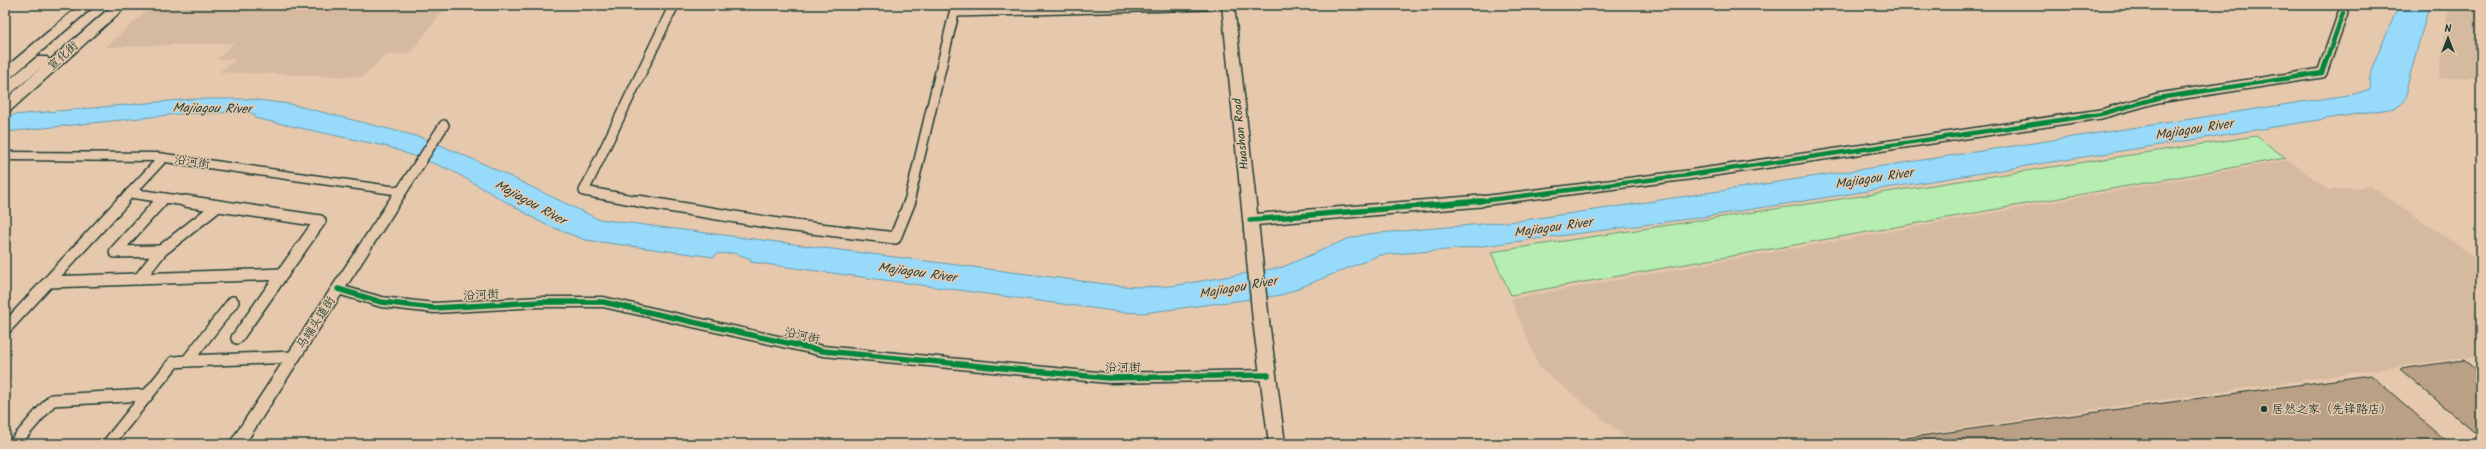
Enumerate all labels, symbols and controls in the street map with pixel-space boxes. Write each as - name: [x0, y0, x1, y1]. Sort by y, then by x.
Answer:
- north arrow: [2428, 18, 2468, 58]
- text: N: [2445, 20, 2452, 38]
- street label: 宣化街: [43, 37, 83, 75]
- street label: Huashan Road: [1228, 96, 1254, 171]
- water label: Majiagou River: [172, 98, 254, 120]
- water label: Majiagou River: [2153, 113, 2237, 147]
- street label: 沿河街: [173, 150, 211, 174]
- water label: Majiagou River: [1833, 162, 1917, 196]
- water label: Majiagou River: [490, 175, 572, 233]
- water label: Majiagou River: [1513, 212, 1596, 244]
- water label: Majiagou River: [877, 257, 960, 289]
- water label: Majiagou River: [1197, 270, 1281, 305]
- street label: 沿河街: [463, 285, 499, 305]
- street label: 马端头道街: [292, 293, 340, 353]
- street label: 沿河街: [782, 323, 822, 349]
- street label: 沿河街: [1105, 358, 1141, 377]
- place label: 居然之家（先锋路店）: [2272, 400, 2392, 419]
- marker: 居然之家（先锋路店）: [2259, 404, 2269, 414]

